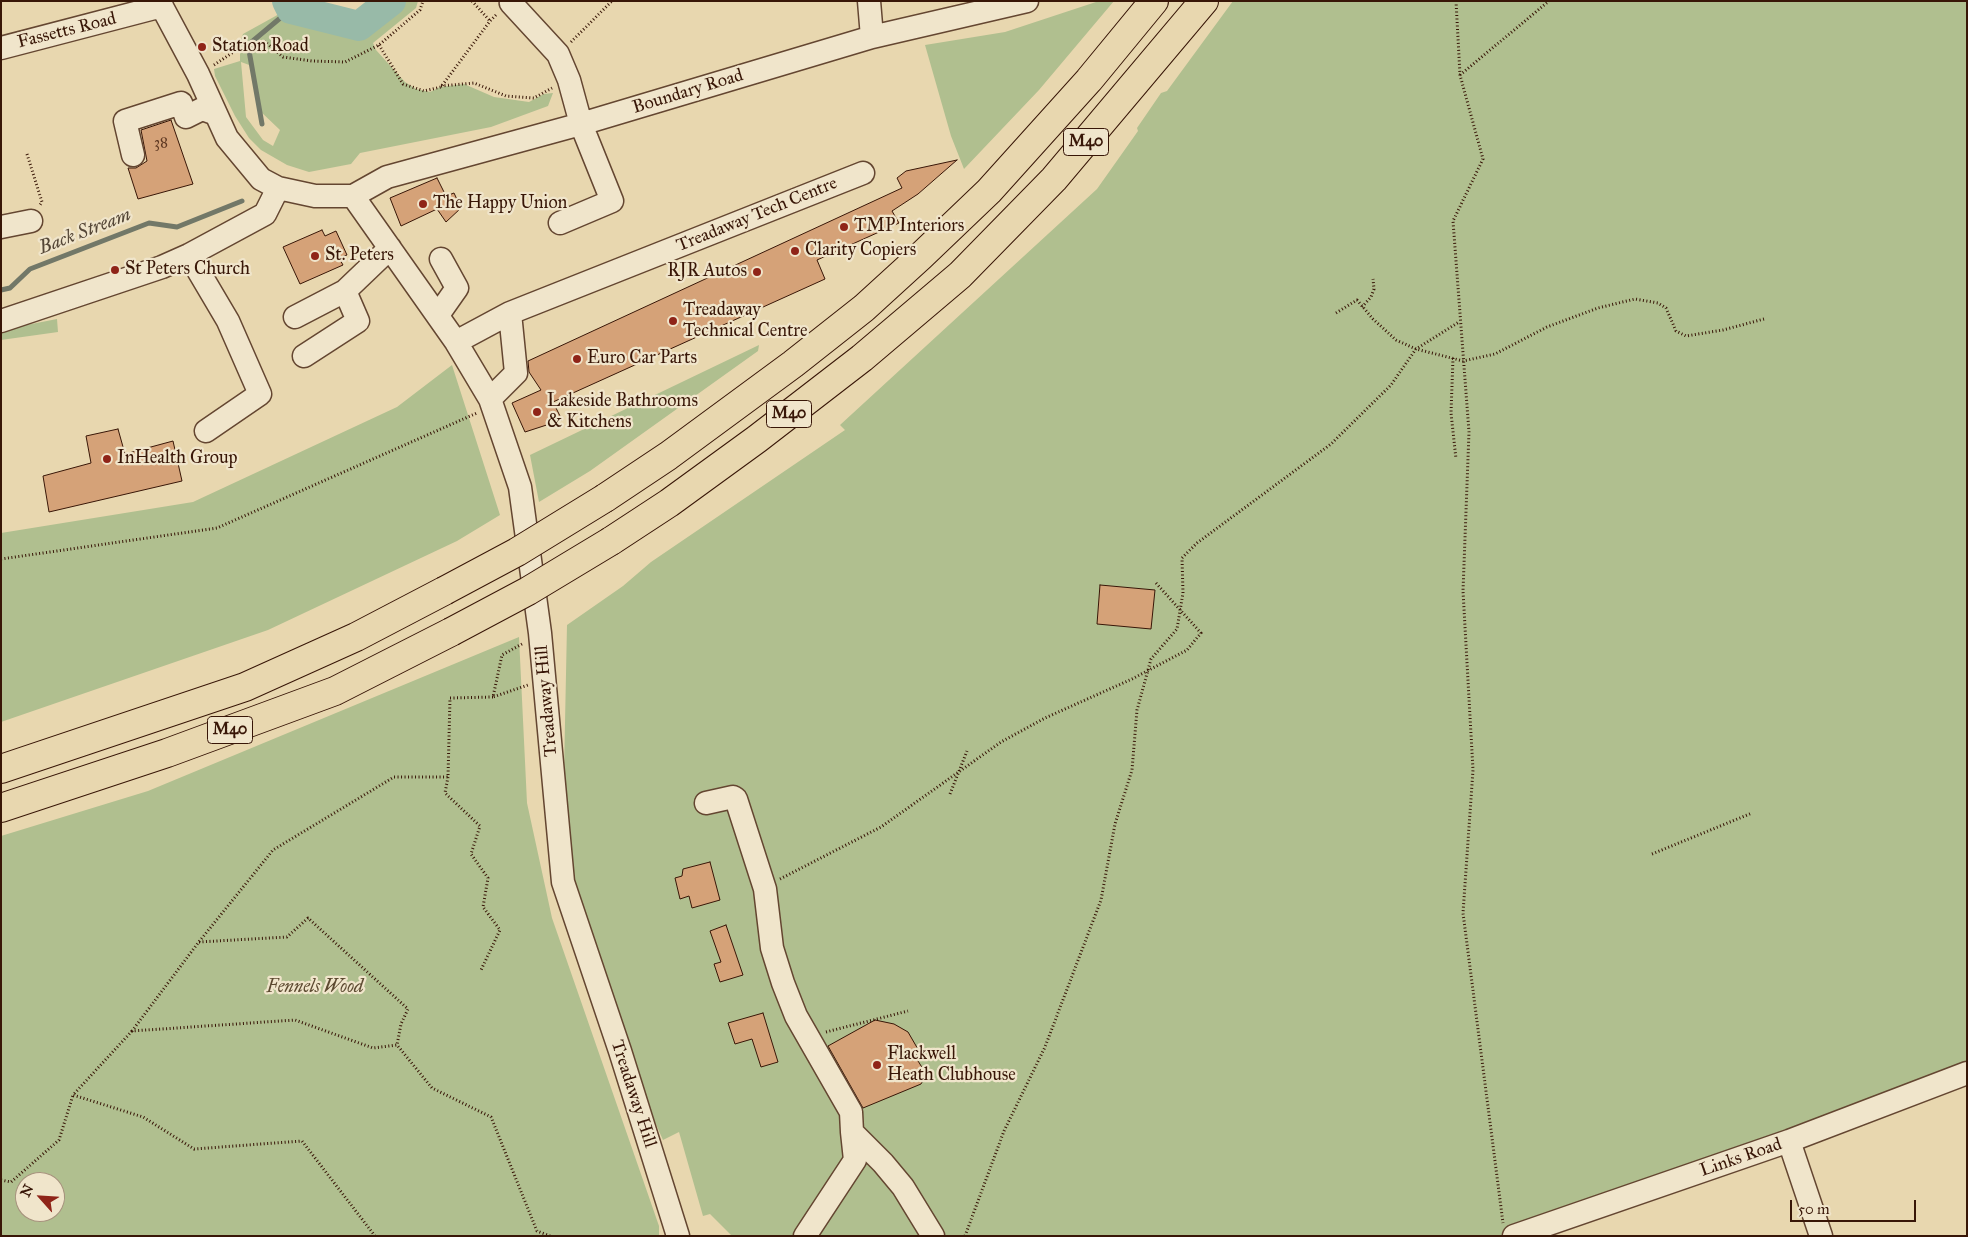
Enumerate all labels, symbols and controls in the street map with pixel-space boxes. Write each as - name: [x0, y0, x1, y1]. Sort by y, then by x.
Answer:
- street label: Fassetts Road: [15, 8, 119, 54]
- place label: Station Road: [212, 36, 309, 58]
- marker: Station Road: [196, 41, 208, 53]
- street label: Boundary Road: [630, 65, 746, 119]
- road number: M40: [1064, 128, 1108, 156]
- house number: 38: [154, 134, 168, 152]
- street label: Treadaway Tech Centre: [674, 173, 840, 257]
- place label: The Happy Union: [433, 193, 567, 215]
- marker: The Happy Union: [417, 198, 429, 210]
- water label: Back Stream: [36, 204, 134, 260]
- place label: TMP Interiors: [854, 216, 964, 238]
- marker: TMP Interiors: [838, 221, 850, 233]
- place label: Clarity Copiers: [805, 240, 916, 262]
- place label: St. Peters: [325, 245, 394, 267]
- marker: Clarity Copiers: [789, 245, 801, 257]
- marker: St. Peters: [309, 250, 321, 262]
- place label: St Peters Church: [125, 259, 250, 281]
- place label: RJR Autos: [667, 261, 747, 283]
- marker: St Peters Church: [109, 264, 121, 276]
- marker: RJR Autos: [751, 266, 763, 278]
- place label: Treadaway Technical Centre: [683, 300, 807, 342]
- marker: Treadaway Technical Centre: [667, 315, 679, 327]
- place label: Euro Car Parts: [587, 348, 697, 370]
- marker: Euro Car Parts: [571, 353, 583, 365]
- place label: Lakeside Bathrooms & Kitchens: [547, 391, 698, 434]
- road number: M40: [766, 400, 812, 428]
- marker: Lakeside Bathrooms & Kitchens: [531, 406, 543, 418]
- place label: InHealth Group: [117, 448, 238, 470]
- marker: InHealth Group: [101, 453, 113, 465]
- street label: Treadaway Hill: [531, 644, 563, 758]
- road number: M40: [208, 716, 252, 744]
- park label: Fennels Wood: [267, 977, 363, 999]
- street label: Treadaway Hill: [605, 1037, 661, 1151]
- place label: Flackwell Heath Clubhouse: [887, 1044, 1016, 1086]
- marker: Flackwell Heath Clubhouse: [871, 1059, 883, 1071]
- street label: Links Road: [1697, 1134, 1785, 1182]
- north arrow: [15, 1172, 65, 1222]
- text: N: [17, 1182, 37, 1200]
- scale bar: [1793, 1190, 1919, 1222]
- text: 50 m: [1798, 1200, 1830, 1218]

